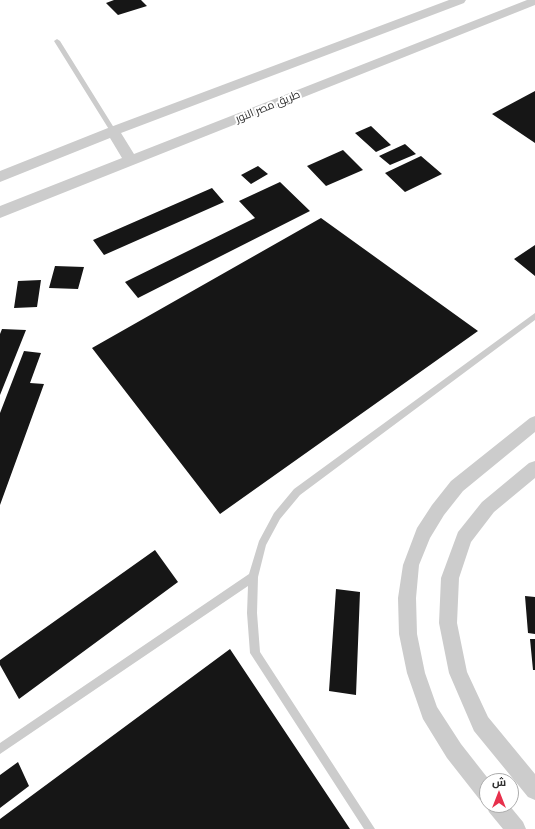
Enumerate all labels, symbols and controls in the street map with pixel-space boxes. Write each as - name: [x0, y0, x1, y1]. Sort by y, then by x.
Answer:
- street label: طريق مصر النور: [234, 88, 302, 126]
- north arrow: [479, 773, 519, 813]
- text: ش: [492, 775, 506, 789]

